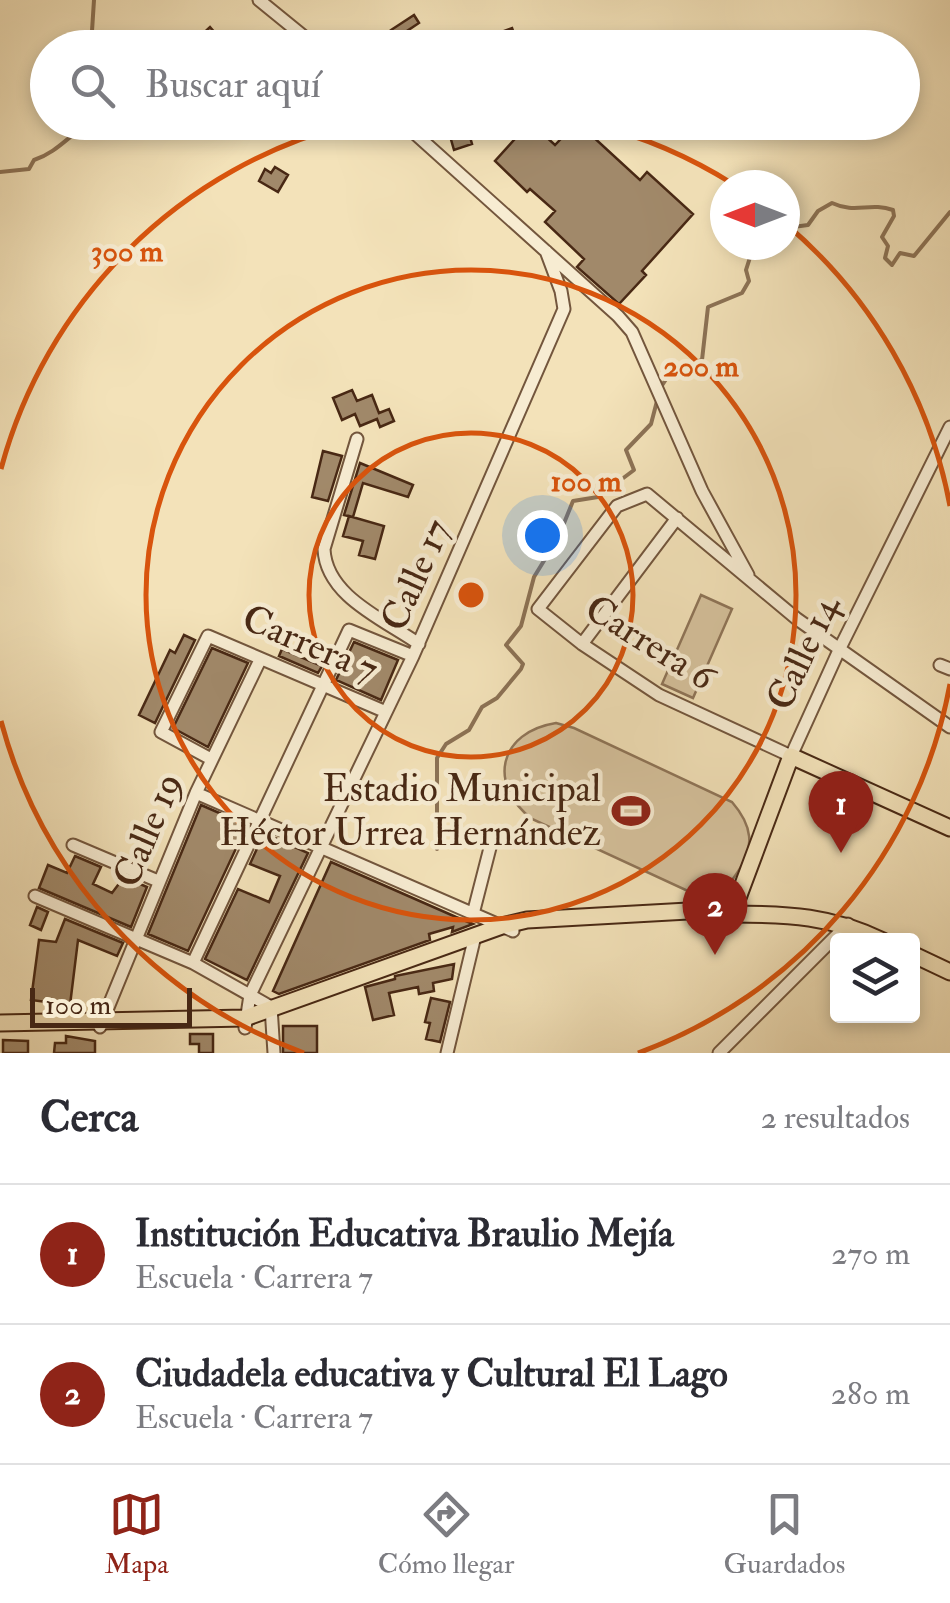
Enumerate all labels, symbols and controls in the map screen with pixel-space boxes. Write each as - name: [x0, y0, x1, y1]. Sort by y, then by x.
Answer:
- search box: [30, 30, 920, 140]
- icon: search: [65, 58, 120, 113]
- text: Buscar aquí: [145, 61, 321, 109]
- north arrow: [710, 170, 800, 260]
- text: 300 m: [91, 233, 164, 270]
- text: 200 m: [663, 348, 739, 385]
- text: 100 m: [551, 463, 622, 500]
- your location: [517, 510, 568, 561]
- street label: Calle 17: [370, 512, 462, 638]
- centre of rings: [453, 577, 489, 613]
- street label: Carrera 6: [576, 584, 725, 703]
- street label: Calle 14: [756, 587, 851, 718]
- street label: Carrera 7: [235, 594, 385, 694]
- place label: Estadio Municipal Héctor Urrea Hernández: [219, 765, 601, 857]
- street label: Calle 19: [103, 766, 193, 894]
- pin: 1: [808, 770, 874, 853]
- sports icon: Estadio Municipal Héctor Urrea Hernández: [610, 790, 652, 832]
- pin: 2: [682, 872, 748, 955]
- map controls: [830, 933, 920, 1023]
- button: layers: [830, 933, 920, 1023]
- scale bar: [30, 983, 192, 1028]
- text: 100 m: [45, 988, 111, 1023]
- text: Cerca: [40, 1092, 138, 1144]
- text: 2 resultados: [761, 1098, 910, 1138]
- text: Institución Educativa Braulio Mejía: [135, 1210, 674, 1258]
- text: 1: [67, 1234, 78, 1274]
- text: 270 m: [831, 1234, 910, 1274]
- text: Escuela · Carrera 7: [135, 1258, 373, 1298]
- text: Ciudadela educativa y Cultural El Lago: [135, 1350, 728, 1398]
- text: 2: [64, 1374, 81, 1414]
- text: 280 m: [831, 1374, 910, 1414]
- text: Escuela · Carrera 7: [135, 1398, 373, 1438]
- tab: Mapa: [105, 1487, 169, 1582]
- tab: Cómo llegar: [378, 1487, 514, 1582]
- tab: Guardados: [723, 1487, 845, 1582]

